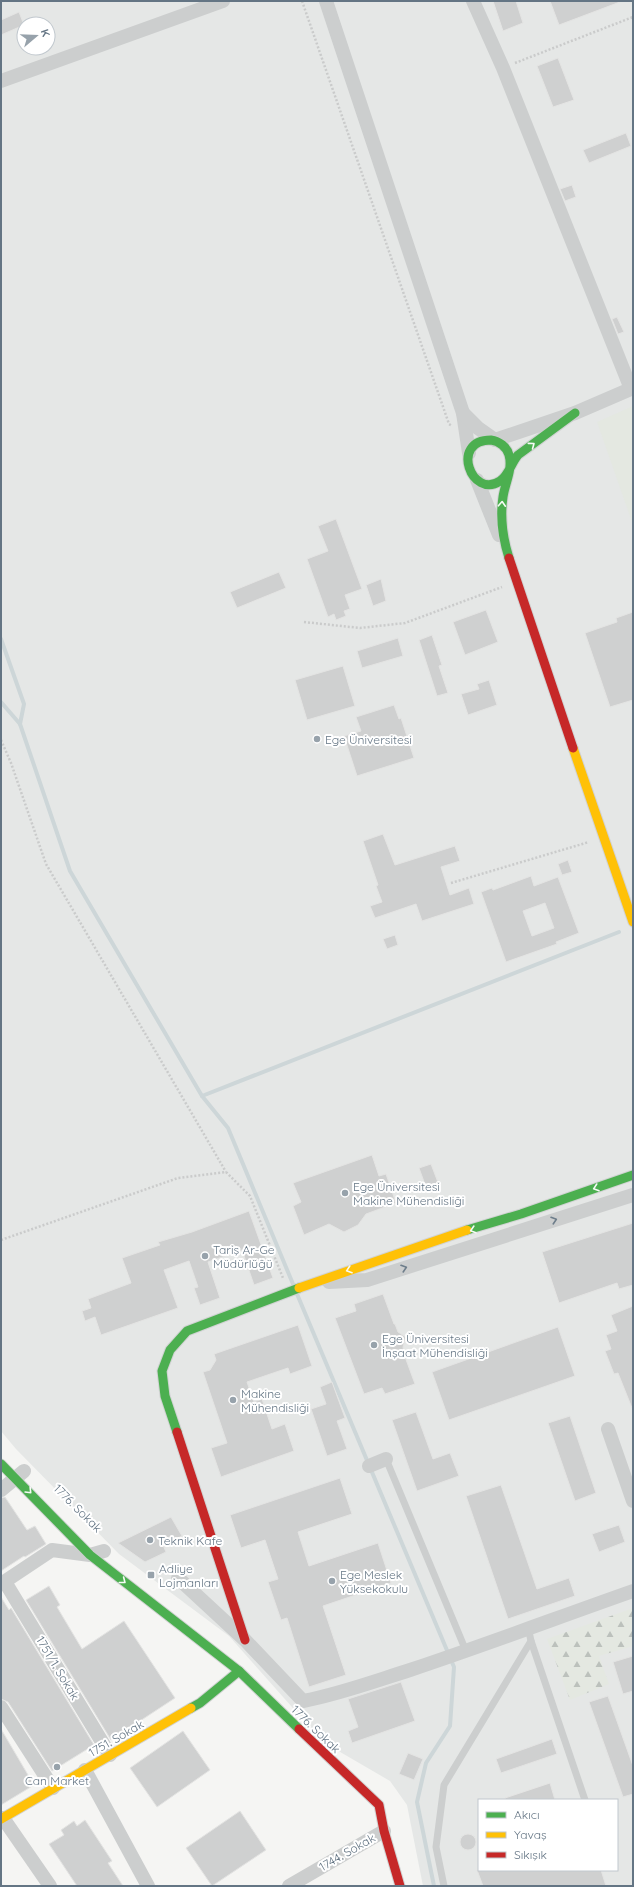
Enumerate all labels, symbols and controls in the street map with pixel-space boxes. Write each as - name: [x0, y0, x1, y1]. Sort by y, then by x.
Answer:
- north arrow: [16, 16, 56, 56]
- text: K: [38, 27, 53, 38]
- one-way arrow: [528, 442, 535, 449]
- one-way arrow: [498, 501, 507, 507]
- place label: Ege Üniversitesi: [325, 732, 412, 747]
- marker: Ege Üniversitesi: [312, 734, 322, 744]
- place label: Ege Üniversitesi Makine Mühendisliği: [353, 1179, 464, 1208]
- one-way arrow: [593, 1184, 600, 1192]
- marker: Ege Üniversitesi Makine Mühendisliği: [340, 1188, 350, 1198]
- one-way arrow: [551, 1217, 558, 1225]
- one-way arrow: [470, 1225, 477, 1233]
- place label: Tariş Ar-Ge Müdürlüğü: [213, 1242, 275, 1271]
- marker: Tariş Ar-Ge Müdürlüğü: [200, 1251, 210, 1261]
- one-way arrow: [346, 1265, 353, 1273]
- one-way arrow: [400, 1265, 407, 1273]
- place label: Ege Üniversitesi İnşaat Mühendisliği: [382, 1331, 488, 1360]
- marker: Ege Üniversitesi İnşaat Mühendisliği: [369, 1340, 379, 1350]
- place label: Makine Mühendisliği: [241, 1386, 309, 1415]
- marker: Makine Mühendisliği: [228, 1395, 238, 1405]
- street label: 1776. Sokak: [51, 1481, 105, 1535]
- one-way arrow: [24, 1486, 32, 1494]
- place label: Teknik Kafe: [158, 1533, 222, 1548]
- marker: Teknik Kafe: [145, 1535, 155, 1545]
- place label: Adliye Lojmanları: [159, 1561, 218, 1590]
- place label: Ege Meslek Yüksekokulu: [340, 1567, 408, 1596]
- marker: Adliye Lojmanları: [146, 1570, 156, 1580]
- one-way arrow: [118, 1576, 125, 1583]
- marker: Ege Meslek Yüksekokulu: [327, 1576, 337, 1586]
- street label: 1751/1. Sokak: [33, 1633, 83, 1703]
- street label: 1776. Sokak: [288, 1702, 344, 1756]
- street label: 1751. Sokak: [86, 1716, 146, 1760]
- marker: Can Market: [52, 1762, 62, 1772]
- place label: Can Market: [25, 1773, 89, 1788]
- legend: [478, 1799, 618, 1871]
- text: Akıcı: [514, 1807, 540, 1822]
- text: Yavaş: [514, 1827, 547, 1842]
- street label: 1744. Sokak: [316, 1830, 378, 1874]
- text: Sıkışık: [514, 1847, 547, 1862]

